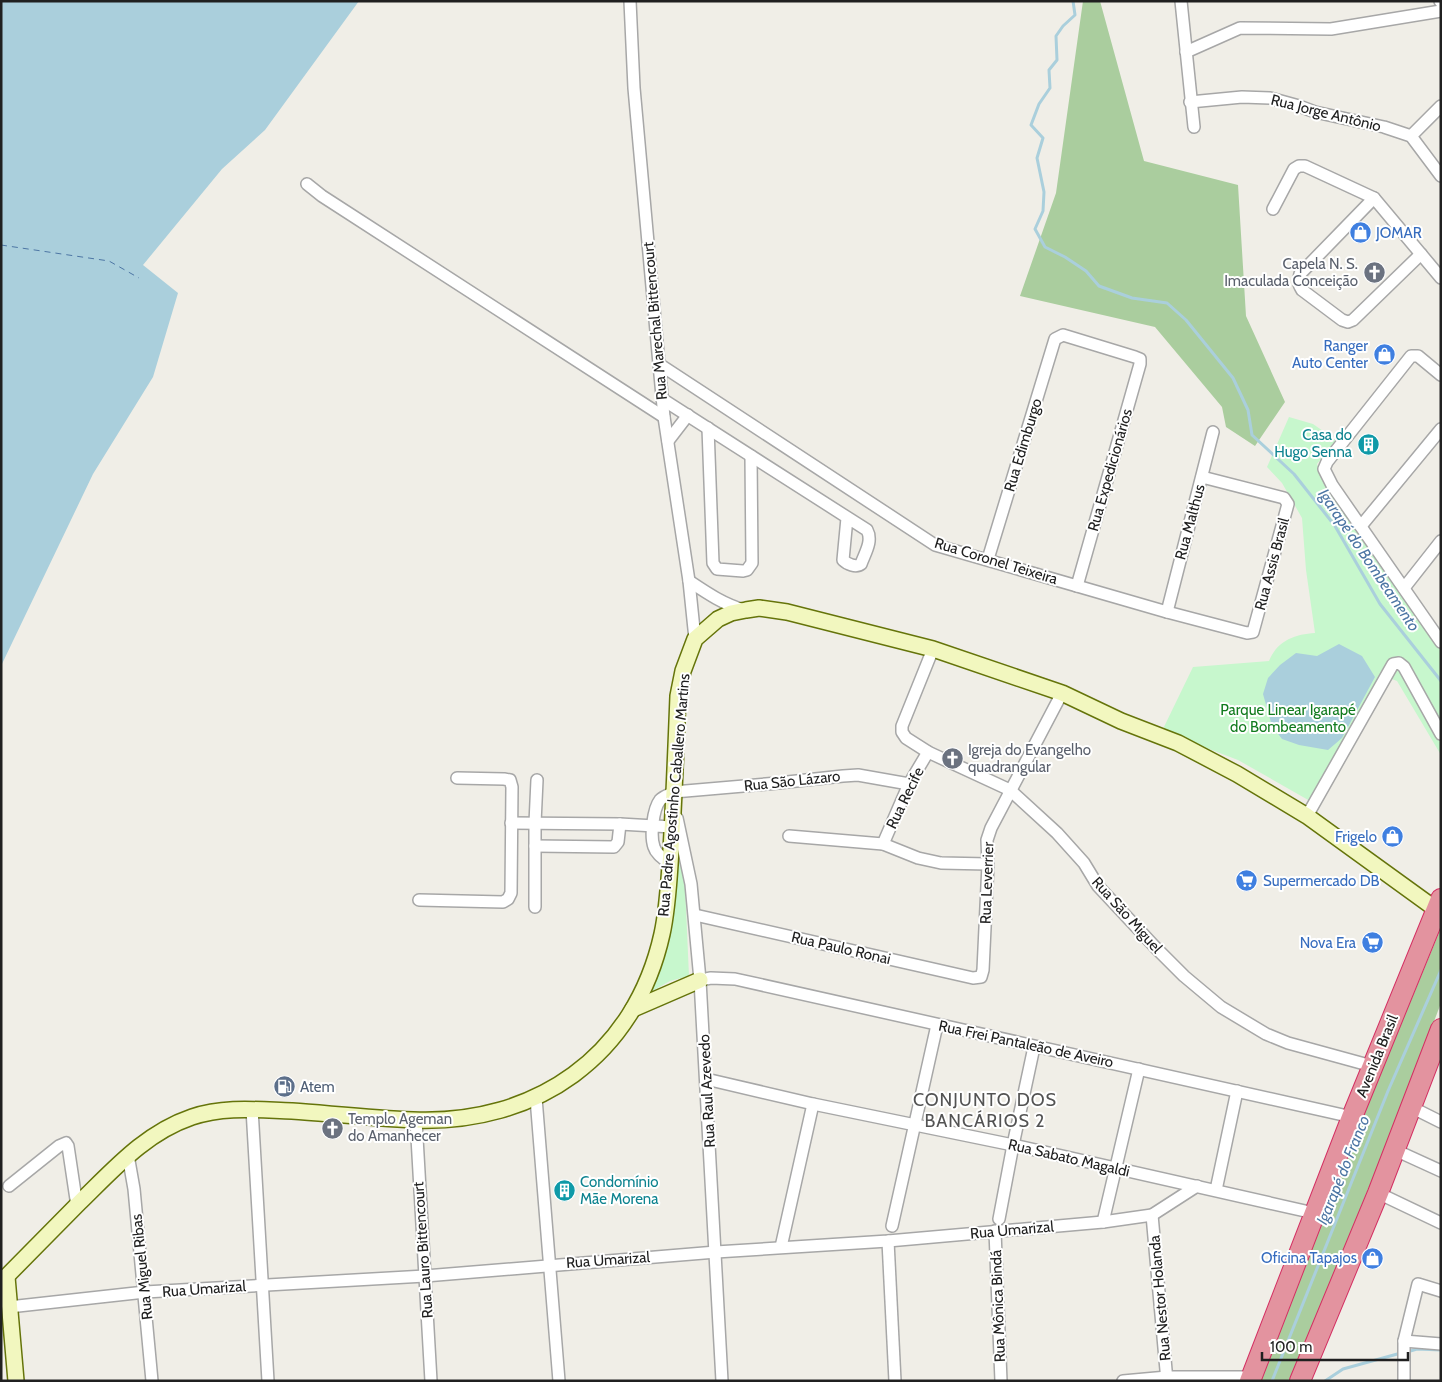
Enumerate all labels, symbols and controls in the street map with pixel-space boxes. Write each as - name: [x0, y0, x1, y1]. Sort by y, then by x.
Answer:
- street label: Rua Jorge Antônio: [1269, 91, 1383, 135]
- shop icon: JOMAR: [1348, 221, 1372, 245]
- place label: JOMAR: [1375, 224, 1422, 242]
- street label: Rua Marechal Bittencourt: [639, 241, 671, 401]
- place label: Capela N. S. Imaculada Conceição: [1224, 255, 1358, 290]
- church icon: Capela N. S. Imaculada Conceição: [1362, 261, 1386, 285]
- place label: Ranger Auto Center: [1292, 337, 1368, 372]
- shop icon: Ranger Auto Center: [1372, 343, 1396, 367]
- street label: Rua Edimburgo: [1000, 396, 1046, 494]
- street label: Rua Expedicionários: [1084, 407, 1136, 533]
- place label: Casa do Hugo Senna: [1274, 426, 1353, 461]
- building icon: Casa do Hugo Senna: [1356, 432, 1380, 456]
- street label: Rua Malthus: [1171, 482, 1209, 562]
- water label: Igarapé do Bombeamento: [1314, 485, 1424, 635]
- street label: Rua Assis Brasil: [1251, 515, 1293, 612]
- street label: Rua Coronel Teixeira: [932, 534, 1060, 588]
- street label: Rua Padre Agostinho Caballero Martins: [654, 673, 694, 917]
- park label: Parque Linear Igarapé do Bombeamento: [1220, 701, 1356, 736]
- place label: Igreja do Evangelho quadrangular: [968, 741, 1091, 776]
- church icon: Igreja do Evangelho quadrangular: [940, 747, 964, 771]
- street label: Rua Recife: [882, 764, 928, 832]
- street label: Rua São Lázaro: [743, 767, 841, 795]
- shop icon: Frigelo: [1381, 825, 1405, 849]
- place label: Frigelo: [1335, 828, 1377, 846]
- street label: Rua Leverrier: [977, 841, 997, 924]
- supermarket icon: Supermercado DB: [1235, 869, 1259, 893]
- place label: Supermercado DB: [1263, 872, 1380, 890]
- street label: Rua São Miguel: [1088, 873, 1166, 957]
- street label: Rua Paulo Ronai: [789, 928, 893, 968]
- supermarket icon: Nova Era: [1360, 931, 1384, 955]
- place label: Nova Era: [1300, 934, 1357, 952]
- street label: Avenida Brasil: [1352, 1012, 1402, 1100]
- street label: Rua Frei Pantaleão de Aveiro: [937, 1017, 1115, 1071]
- street label: Rua Raul Azevedo: [695, 1034, 719, 1148]
- fuel station icon: Atem: [272, 1075, 296, 1099]
- place label: Atem: [300, 1078, 335, 1096]
- district label: CONJUNTO DOS BANCÁRIOS 2: [913, 1089, 1057, 1132]
- place label: Templo Ageman do Amanhecer: [348, 1110, 452, 1145]
- water label: Igarapé do Franco: [1312, 1113, 1374, 1227]
- church icon: Templo Ageman do Amanhecer: [320, 1116, 344, 1140]
- street label: Rua Sabato Magaldi: [1006, 1135, 1132, 1181]
- place label: Condomínio Mãe Morena: [580, 1173, 659, 1208]
- building icon: Condomínio Mãe Morena: [552, 1179, 576, 1203]
- street label: Rua Lauro Bittencourt: [409, 1181, 437, 1319]
- street label: Rua Miguel Ribas: [127, 1213, 157, 1321]
- street label: Rua Umarizal: [969, 1217, 1055, 1243]
- street label: Rua Nestor Holanda: [1145, 1234, 1174, 1362]
- shop icon: Oficina Tapajos: [1361, 1246, 1385, 1270]
- street label: Rua Umarizal: [565, 1248, 651, 1272]
- street label: Rua Mônica Bindá: [987, 1249, 1009, 1363]
- place label: Oficina Tapajos: [1261, 1249, 1357, 1267]
- street label: Rua Umarizal: [161, 1277, 247, 1301]
- scale bar: [1262, 1330, 1408, 1362]
- text: 100 m: [1270, 1338, 1312, 1356]

